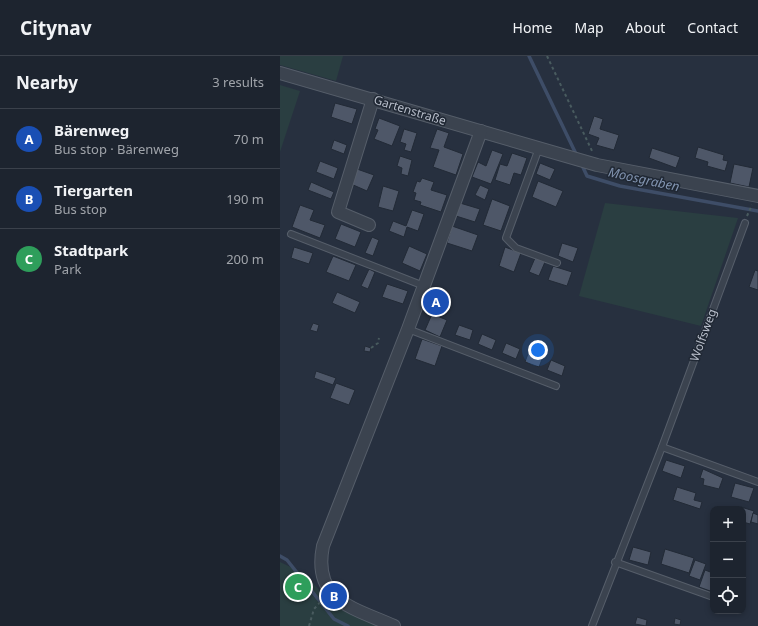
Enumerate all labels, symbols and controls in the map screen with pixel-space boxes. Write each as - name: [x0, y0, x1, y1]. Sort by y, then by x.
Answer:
- text: Citynav: [20, 15, 92, 41]
- text: Home: [513, 18, 552, 37]
- text: Map: [574, 18, 604, 37]
- text: About: [626, 18, 665, 37]
- text: Contact: [687, 18, 738, 37]
- text: Nearby: [16, 71, 78, 94]
- text: 3 results: [212, 73, 264, 91]
- street label: Gartenstraße: [372, 91, 448, 129]
- text: Bärenweg: [54, 120, 129, 140]
- text: A: [25, 130, 34, 148]
- text: 70 m: [234, 130, 264, 148]
- text: Bus stop · Bärenweg: [54, 140, 179, 158]
- water label: Moosgraben: [607, 163, 681, 195]
- text: Tiergarten: [54, 180, 133, 200]
- text: B: [25, 190, 33, 208]
- text: 190 m: [226, 190, 264, 208]
- text: Bus stop: [54, 200, 107, 218]
- text: Stadtpark: [54, 240, 128, 260]
- text: C: [25, 250, 33, 268]
- text: 200 m: [226, 250, 264, 268]
- text: Park: [54, 260, 81, 278]
- pin: A: [423, 287, 449, 317]
- street label: Wolfsweg: [686, 306, 720, 364]
- your location: [528, 340, 548, 360]
- map controls: [710, 506, 746, 614]
- button: +: [710, 506, 746, 542]
- button: −: [710, 542, 746, 578]
- pin: C: [285, 572, 311, 602]
- button: locate: [710, 578, 746, 614]
- pin: B: [321, 581, 347, 611]

